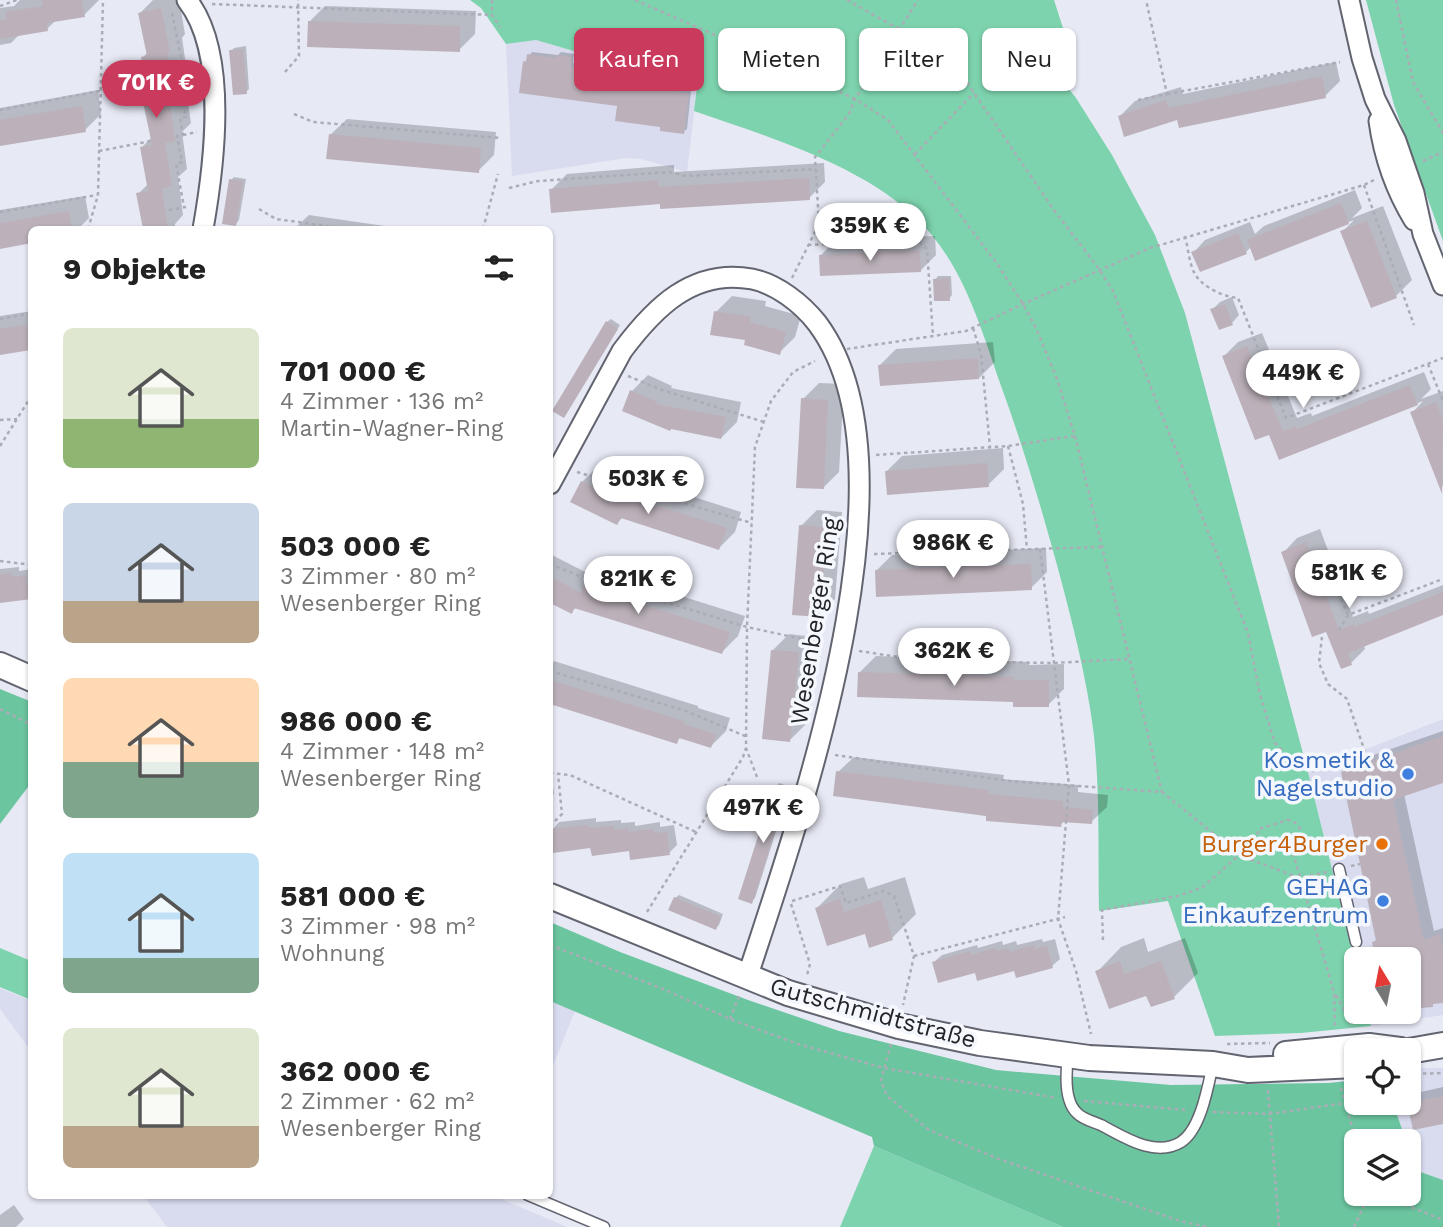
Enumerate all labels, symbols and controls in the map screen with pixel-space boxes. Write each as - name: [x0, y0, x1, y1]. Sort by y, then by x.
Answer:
- chip: Kaufen: [574, 28, 704, 91]
- chip: Mieten: [718, 28, 845, 91]
- chip: Filter: [859, 28, 968, 91]
- chip: Neu: [982, 28, 1076, 91]
- pin: 701K €: [99, 60, 213, 120]
- text: 701K €: [118, 69, 194, 96]
- pin: 359K €: [813, 204, 927, 263]
- text: 359K €: [830, 212, 910, 239]
- icon: filters: [480, 249, 518, 287]
- text: 9 Objekte: [63, 251, 206, 286]
- pin: 449K €: [1246, 350, 1360, 410]
- text: 701 000 €: [280, 353, 426, 388]
- icon: home: [119, 356, 203, 440]
- text: 449K €: [1262, 359, 1344, 386]
- text: 4 Zimmer · 136 m²: [280, 388, 483, 415]
- text: Martin-Wagner-Ring: [280, 415, 503, 442]
- pin: 503K €: [591, 456, 705, 516]
- text: 503K €: [608, 465, 688, 492]
- street label: Wesenberger Ring: [785, 515, 845, 727]
- pin: 986K €: [896, 520, 1010, 580]
- text: 503 000 €: [280, 528, 431, 563]
- text: 986K €: [912, 529, 994, 556]
- icon: home: [119, 531, 203, 615]
- pin: 581K €: [1292, 550, 1406, 610]
- pin: 821K €: [581, 556, 695, 616]
- text: 581K €: [1311, 559, 1387, 586]
- text: 3 Zimmer · 80 m²: [280, 563, 475, 590]
- text: 821K €: [600, 565, 676, 592]
- text: Wesenberger Ring: [280, 590, 481, 617]
- pin: 362K €: [897, 628, 1011, 688]
- text: 362K €: [914, 637, 994, 664]
- text: 986 000 €: [280, 703, 432, 738]
- icon: home: [119, 706, 203, 790]
- text: 4 Zimmer · 148 m²: [280, 738, 484, 765]
- place label: Kosmetik & Nagelstudio: [1256, 746, 1395, 802]
- text: Wesenberger Ring: [280, 765, 481, 792]
- marker: Kosmetik & Nagelstudio: [1400, 766, 1416, 782]
- pin: 497K €: [706, 786, 820, 845]
- text: 497K €: [723, 794, 803, 821]
- place label: Burger4Burger: [1201, 830, 1368, 858]
- marker: Burger4Burger: [1374, 836, 1390, 852]
- place label: GEHAG Einkaufzentrum: [1183, 873, 1369, 929]
- text: 581 000 €: [280, 878, 425, 913]
- icon: home: [119, 881, 203, 965]
- marker: GEHAG Einkaufzentrum: [1375, 893, 1391, 909]
- text: 3 Zimmer · 98 m²: [280, 913, 475, 940]
- text: Wohnung: [280, 940, 384, 967]
- north arrow: [1344, 947, 1421, 1024]
- map controls: [1344, 947, 1421, 1206]
- street label: Gutschmidtstraße: [767, 972, 979, 1054]
- button: locate: [1344, 1038, 1421, 1115]
- text: 362 000 €: [280, 1053, 430, 1088]
- icon: home: [119, 1056, 203, 1140]
- text: 2 Zimmer · 62 m²: [280, 1088, 474, 1115]
- text: Wesenberger Ring: [280, 1115, 481, 1142]
- button: layers: [1344, 1129, 1421, 1206]

